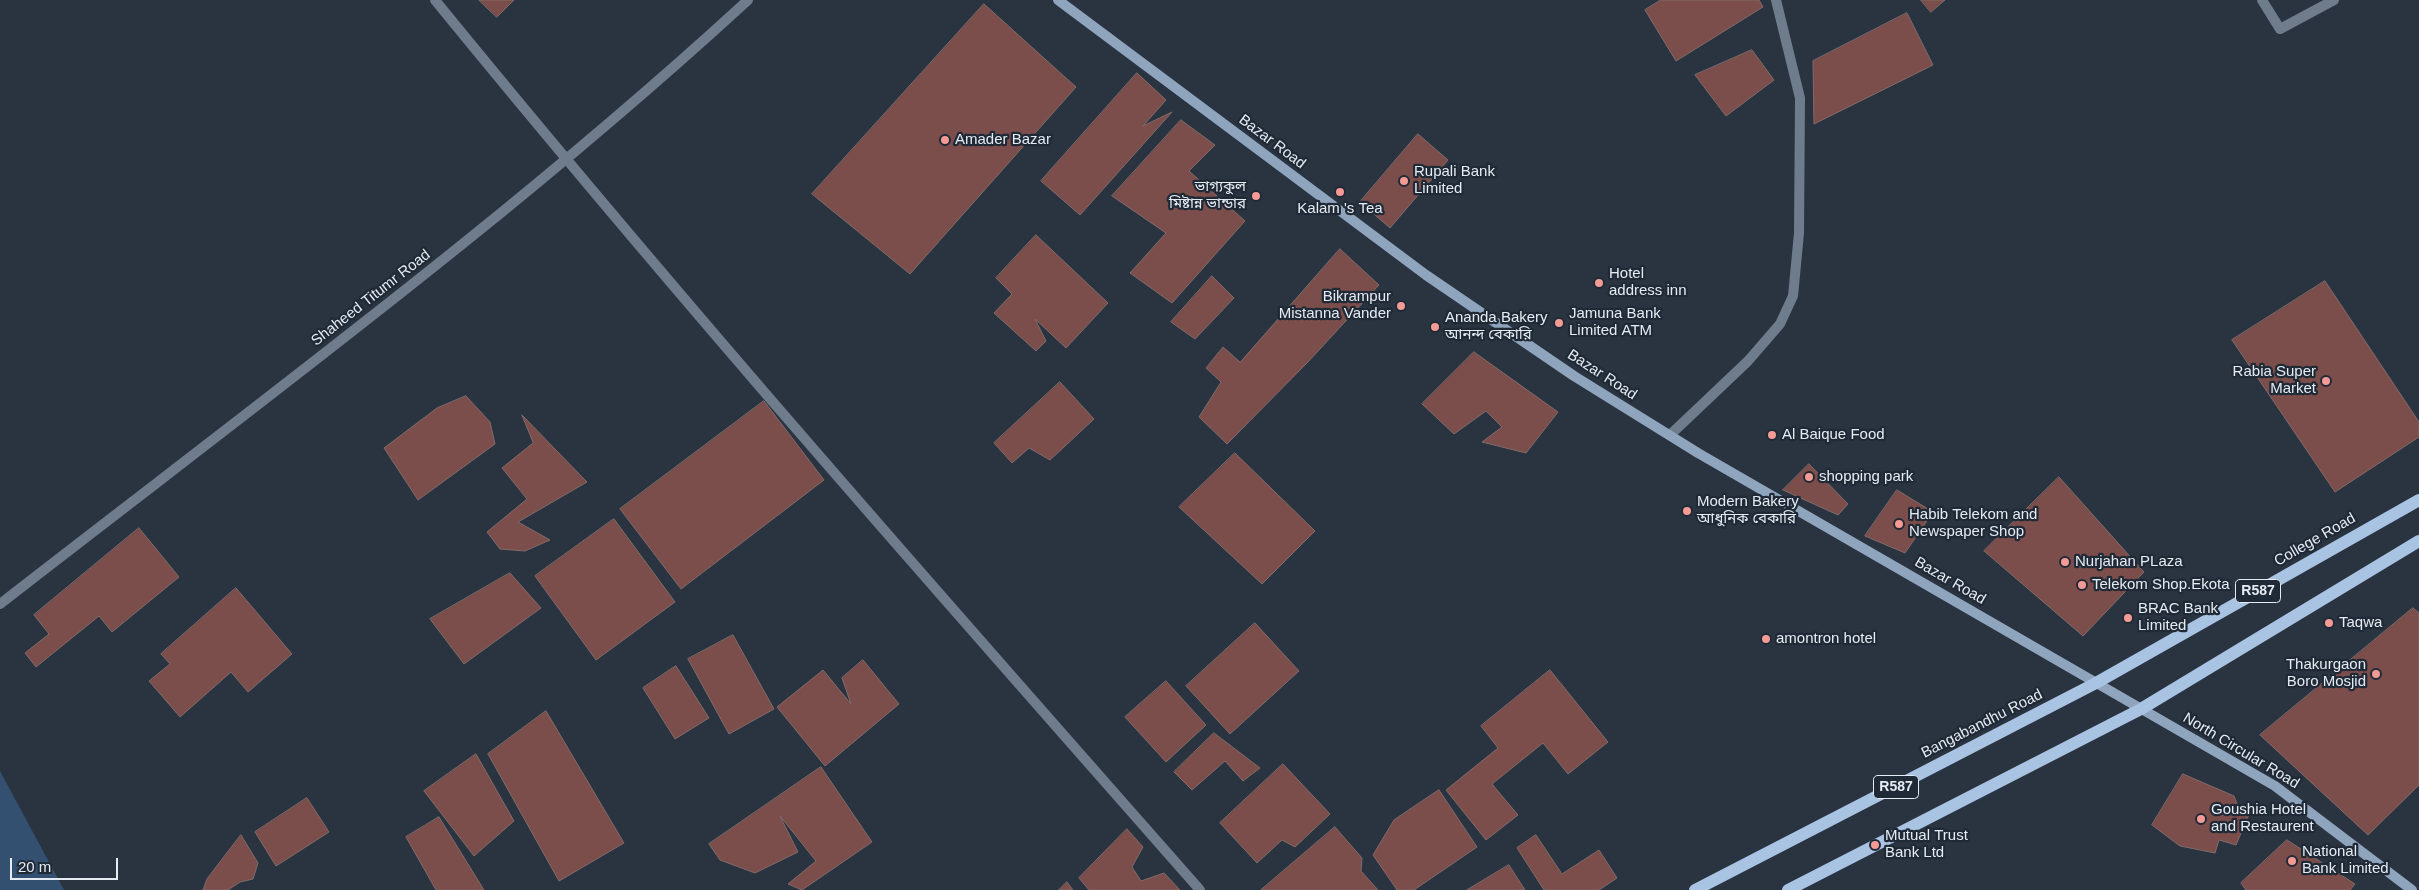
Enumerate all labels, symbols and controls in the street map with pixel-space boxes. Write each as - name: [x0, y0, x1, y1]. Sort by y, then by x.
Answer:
- street label: Bazar Road: [1235, 111, 1309, 173]
- place label: Amader Bazar: [955, 131, 1051, 149]
- marker: Amader Bazar: [939, 134, 951, 146]
- place label: Rupali Bank Limited: [1414, 163, 1495, 198]
- marker: Rupali Bank Limited: [1398, 175, 1410, 187]
- place label: ভাগ্যকুল মিষ্টান্ন ভান্ডার: [1169, 178, 1246, 213]
- marker: Kalam 's Tea: [1334, 186, 1346, 198]
- marker: ভাগ্যকুল মিষ্টান্ন ভান্ডার: [1250, 190, 1262, 202]
- place label: Kalam 's Tea: [1297, 200, 1383, 218]
- street label: Shaheed Titumr Road: [308, 246, 434, 350]
- place label: Hotel address inn: [1609, 265, 1687, 300]
- marker: Hotel address inn: [1593, 277, 1605, 289]
- place label: Bikrampur Mistanna Vander: [1279, 288, 1391, 323]
- marker: Bikrampur Mistanna Vander: [1395, 300, 1407, 312]
- place label: Jamuna Bank Limited ATM: [1569, 305, 1661, 340]
- place label: Ananda Bakery আনন্দ বেকারি: [1445, 309, 1548, 344]
- marker: Jamuna Bank Limited ATM: [1553, 317, 1565, 329]
- marker: Ananda Bakery আনন্দ বেকারি: [1429, 321, 1441, 333]
- street label: Bazar Road: [1564, 346, 1640, 404]
- place label: Rabia Super Market: [2233, 363, 2316, 398]
- marker: Rabia Super Market: [2320, 375, 2332, 387]
- place label: Al Baique Food: [1782, 426, 1885, 444]
- marker: Al Baique Food: [1766, 429, 1778, 441]
- place label: shopping park: [1819, 468, 1913, 486]
- marker: shopping park: [1803, 471, 1815, 483]
- place label: Modern Bakery আধুনিক বেকারি: [1697, 493, 1799, 528]
- marker: Modern Bakery আধুনিক বেকারি: [1681, 505, 1693, 517]
- place label: Habib Telekom and Newspaper Shop: [1909, 506, 2037, 541]
- street label: College Road: [2271, 509, 2359, 571]
- marker: Habib Telekom and Newspaper Shop: [1893, 518, 1905, 530]
- street label: Bazar Road: [1911, 553, 1989, 609]
- place label: Nurjahan PLaza: [2075, 553, 2183, 571]
- marker: Nurjahan PLaza: [2059, 556, 2071, 568]
- place label: Telekom Shop.Ekota: [2092, 576, 2230, 594]
- marker: Telekom Shop.Ekota: [2076, 579, 2088, 591]
- road number: R587: [2236, 580, 2280, 602]
- place label: BRAC Bank Limited: [2138, 600, 2218, 635]
- marker: BRAC Bank Limited: [2122, 612, 2134, 624]
- place label: Taqwa: [2339, 614, 2382, 632]
- marker: Taqwa: [2323, 617, 2335, 629]
- place label: amontron hotel: [1776, 630, 1876, 648]
- marker: amontron hotel: [1760, 633, 1772, 645]
- place label: Thakurgaon Boro Mosjid: [2286, 656, 2366, 691]
- marker: Thakurgaon Boro Mosjid: [2370, 668, 2382, 680]
- street label: Bangabandhu Road: [1918, 686, 2046, 762]
- street label: North Circular Road: [2180, 709, 2302, 793]
- road number: R587: [1874, 776, 1918, 799]
- place label: Goushia Hotel and Restaurent: [2211, 801, 2314, 836]
- marker: Goushia Hotel and Restaurent: [2195, 813, 2207, 825]
- place label: Mutual Trust Bank Ltd: [1885, 827, 1968, 862]
- marker: Mutual Trust Bank Ltd: [1869, 839, 1881, 851]
- place label: National Bank Limited: [2302, 843, 2389, 878]
- scale bar: [12, 848, 120, 880]
- marker: National Bank Limited: [2286, 855, 2298, 867]
- text: 20 m: [18, 858, 51, 875]

